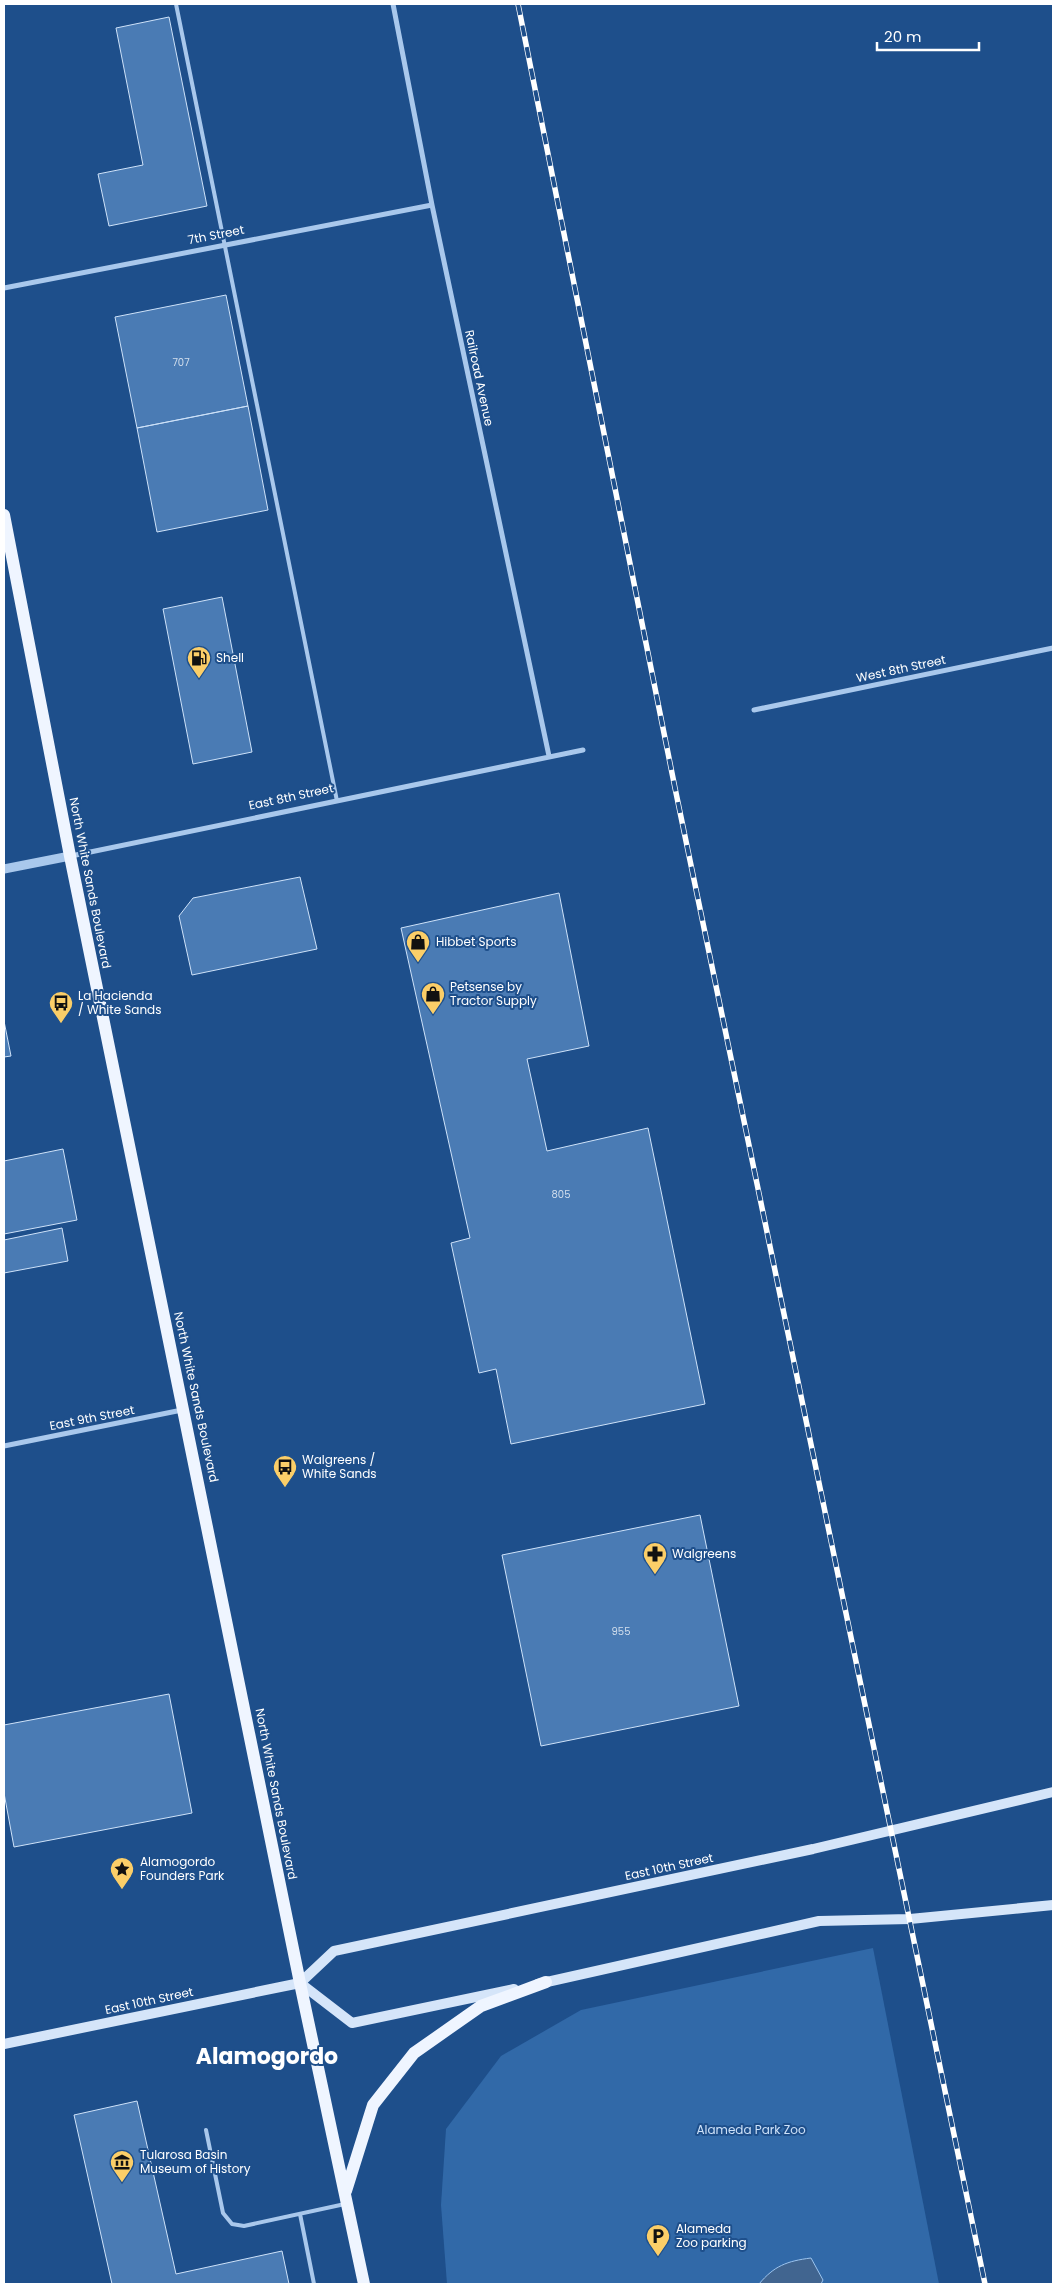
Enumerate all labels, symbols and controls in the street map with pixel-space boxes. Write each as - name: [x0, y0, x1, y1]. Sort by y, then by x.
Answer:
- scale bar: [877, 20, 980, 52]
- text: 20 m: [884, 26, 922, 47]
- street label: 7th Street: [186, 221, 245, 248]
- street label: Railroad Avenue: [461, 328, 498, 428]
- house number: 707: [172, 355, 190, 370]
- fuel station icon: Shell: [186, 645, 212, 679]
- place label: Shell: [216, 649, 244, 666]
- street label: West 8th Street: [855, 651, 947, 686]
- street label: East 8th Street: [247, 779, 335, 814]
- street label: North White Sands Boulevard: [66, 796, 115, 970]
- shop icon: Hibbet Sports: [405, 929, 431, 963]
- place label: Hibbet Sports: [436, 933, 516, 950]
- place label: Petsense by Tractor Supply: [450, 978, 537, 1009]
- shop icon: Petsense by Tractor Supply: [420, 981, 446, 1015]
- place label: La Hacienda / White Sands: [78, 987, 162, 1018]
- bus stop icon: La Hacienda / White Sands: [48, 990, 74, 1024]
- house number: 805: [552, 1187, 570, 1202]
- street label: North White Sands Boulevard: [170, 1310, 223, 1484]
- street label: East 9th Street: [48, 1401, 136, 1434]
- place label: Walgreens / White Sands: [302, 1451, 377, 1482]
- bus stop icon: Walgreens / White Sands: [272, 1454, 298, 1488]
- pharmacy icon: Walgreens: [642, 1541, 668, 1575]
- place label: Walgreens: [672, 1545, 736, 1562]
- house number: 955: [612, 1624, 630, 1639]
- street label: North White Sands Boulevard: [252, 1707, 301, 1881]
- street label: East 10th Street: [623, 1849, 715, 1884]
- place label: Alamogordo Founders Park: [140, 1853, 225, 1884]
- place icon: Alamogordo Founders Park: [109, 1856, 135, 1890]
- street label: East 10th Street: [103, 1983, 195, 2018]
- district label: Alamogordo: [196, 2041, 338, 2072]
- park label: Alameda Park Zoo: [696, 2121, 806, 2138]
- place label: Tularosa Basin Museum of History: [140, 2146, 251, 2177]
- museum icon: Tularosa Basin Museum of History: [109, 2149, 135, 2183]
- place label: Alameda Zoo parking: [676, 2220, 747, 2251]
- parking icon: Alameda Zoo parking: [645, 2223, 671, 2257]

